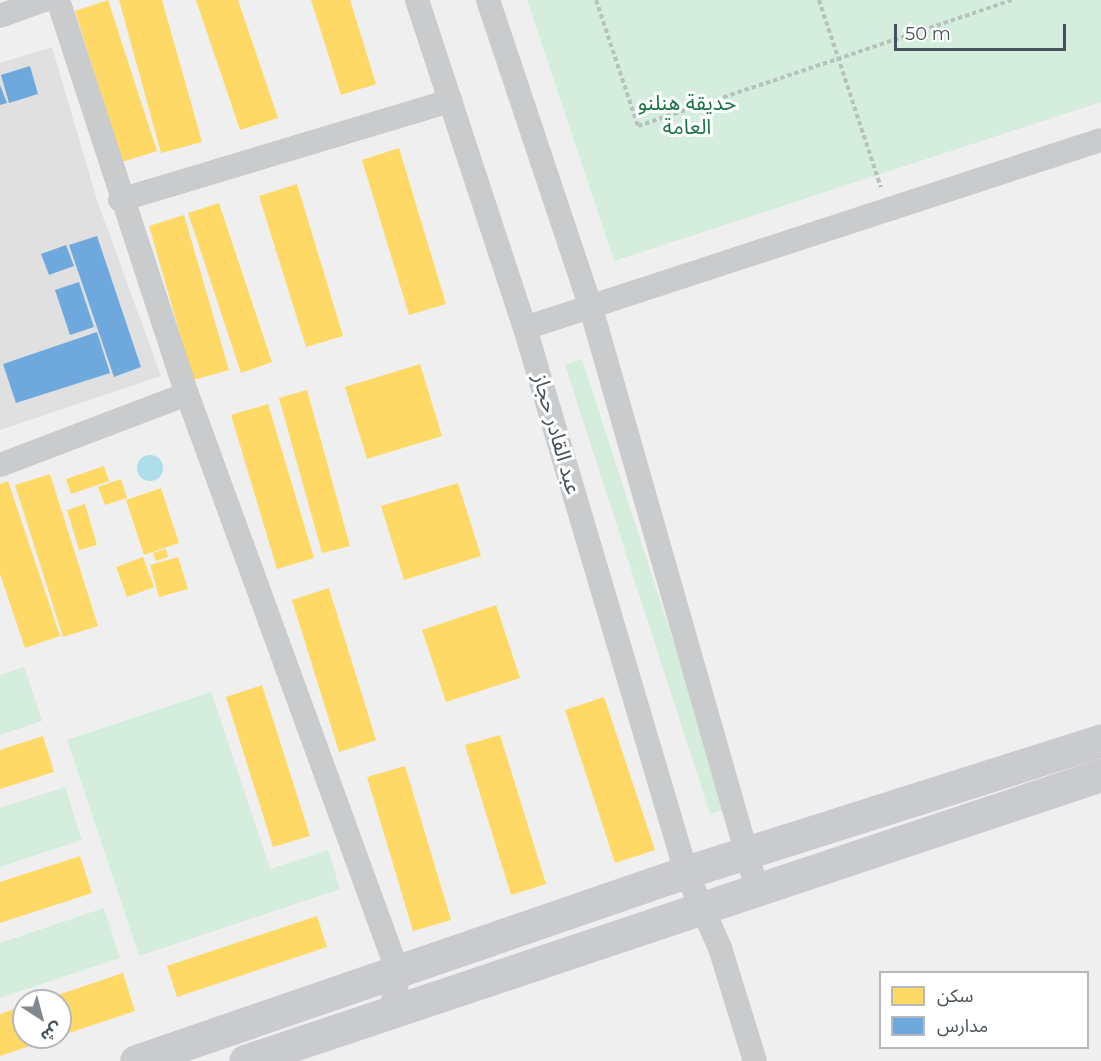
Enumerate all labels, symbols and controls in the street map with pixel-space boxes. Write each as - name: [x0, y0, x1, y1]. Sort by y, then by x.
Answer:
- scale bar: [897, 12, 1070, 50]
- text: 50 m: [905, 23, 951, 45]
- park label: حديقة هنلنو العامة: [638, 90, 736, 140]
- street label: عبد القادر حجاز: [528, 371, 586, 497]
- legend: [879, 971, 1089, 1049]
- text: سكن: [937, 985, 973, 1007]
- north arrow: [12, 989, 72, 1049]
- text: مدارس: [937, 1015, 988, 1037]
- text: ش: [37, 1018, 66, 1046]

